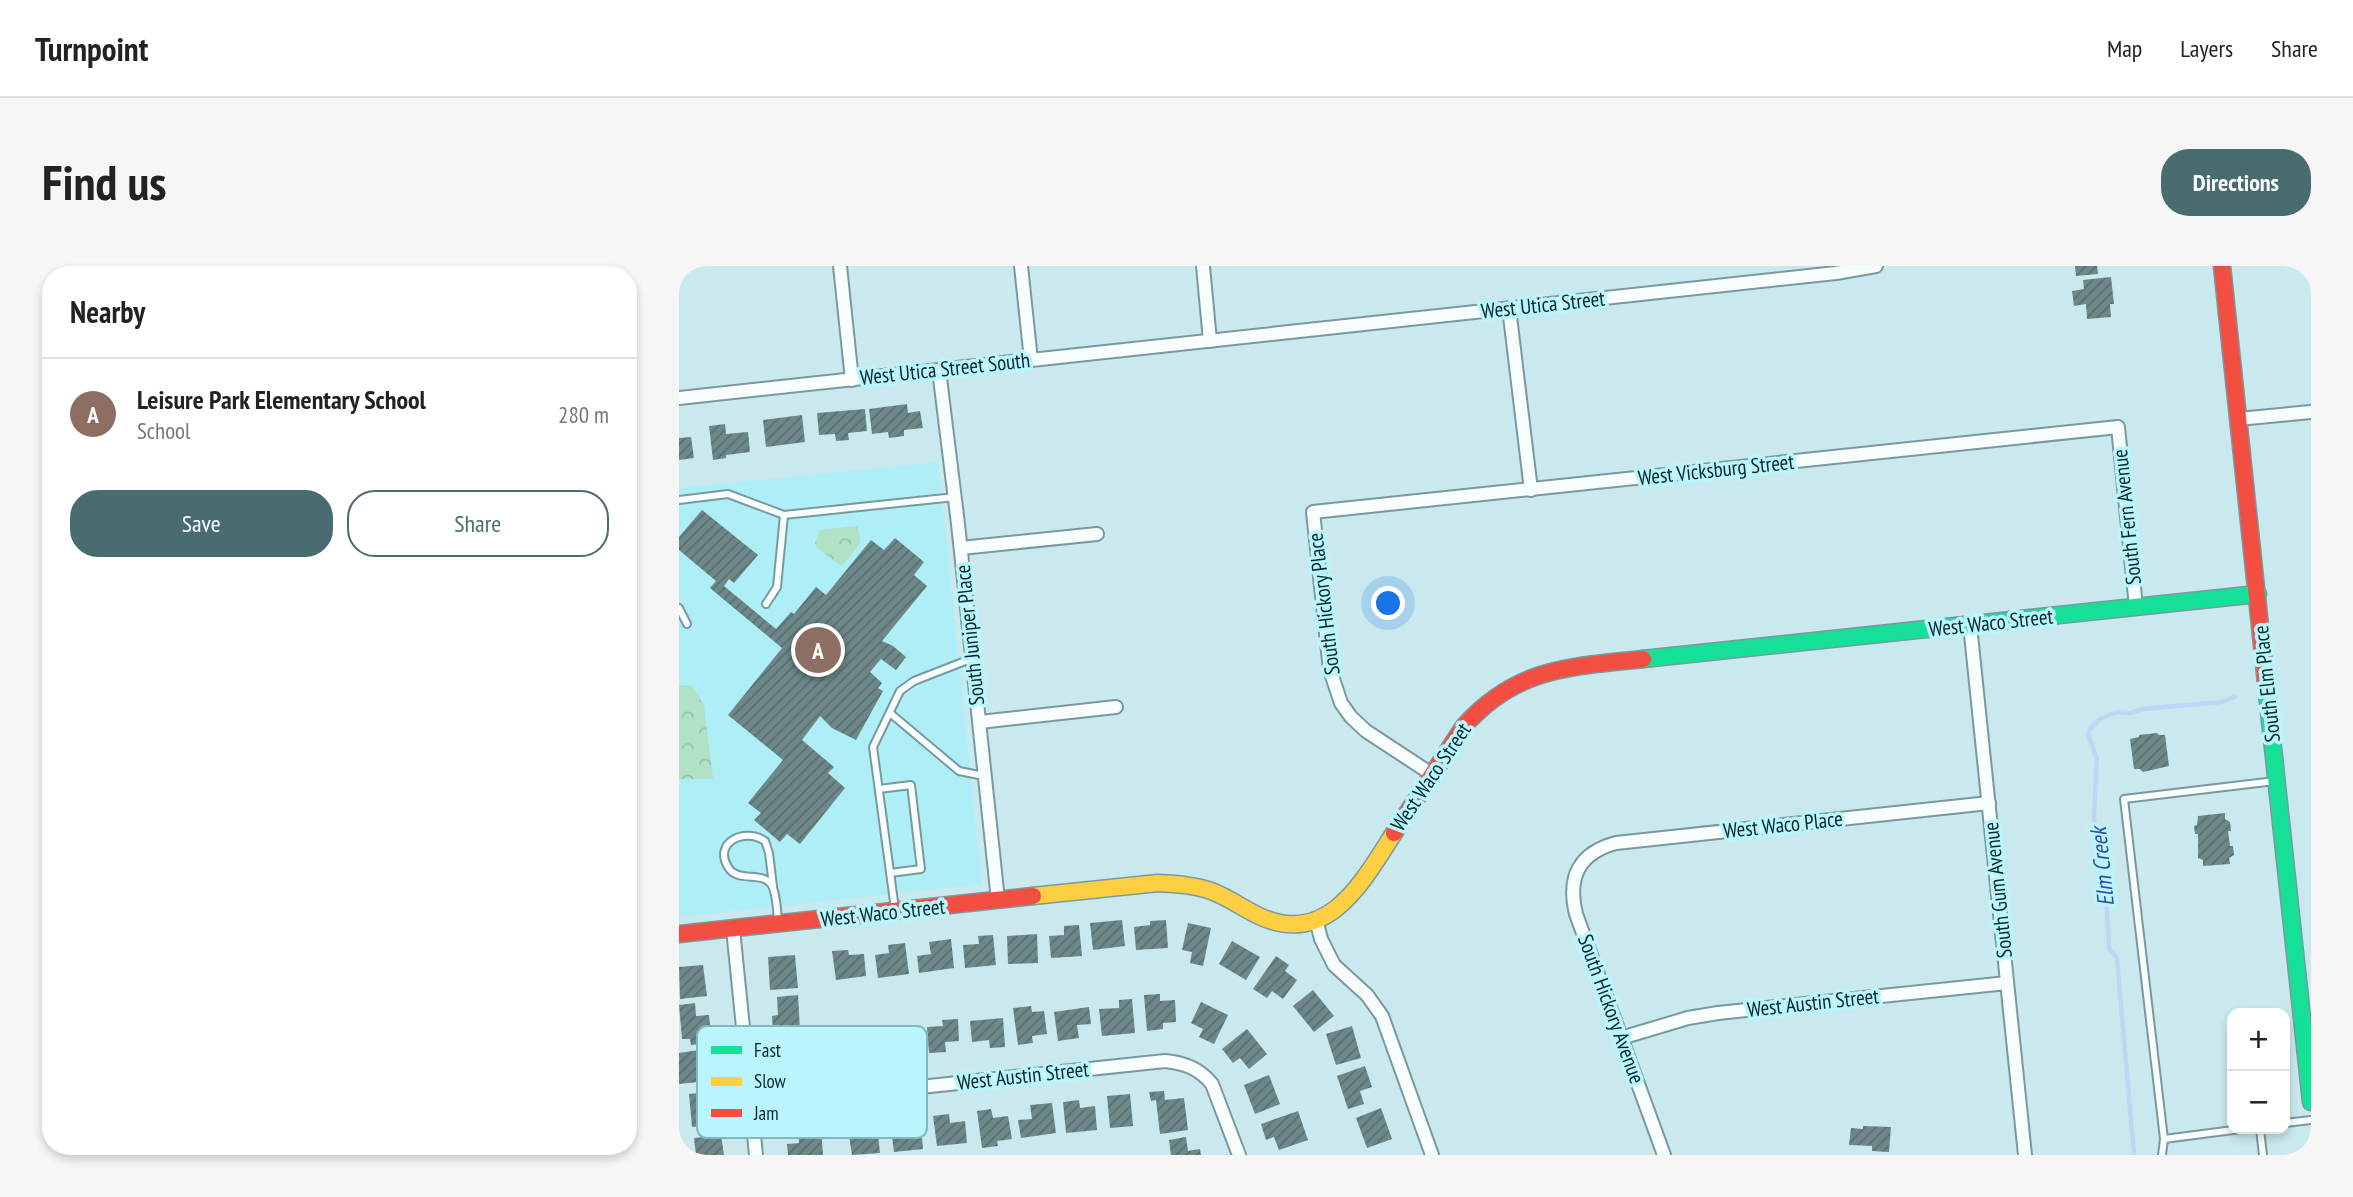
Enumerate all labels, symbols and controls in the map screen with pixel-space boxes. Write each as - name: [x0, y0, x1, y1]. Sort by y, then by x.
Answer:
- text: Turnpoint: [35, 27, 148, 70]
- text: Map: [2107, 33, 2142, 64]
- text: Layers: [2180, 33, 2233, 64]
- text: Share: [2271, 33, 2318, 64]
- button: Directions: [2161, 149, 2311, 216]
- text: Find us: [42, 150, 166, 214]
- street label: West Utica Street: [1480, 285, 1606, 324]
- text: Nearby: [70, 292, 145, 331]
- street label: West Utica Street South: [858, 346, 1031, 391]
- text: Leisure Park Elementary School: [137, 383, 426, 416]
- text: A: [87, 400, 99, 429]
- text: 280 m: [558, 400, 609, 429]
- text: School: [137, 416, 190, 445]
- street label: West Vicksburg Street: [1637, 448, 1796, 491]
- street label: South Fern Avenue: [2106, 448, 2147, 586]
- button: Save: [70, 490, 333, 557]
- button: Share: [347, 490, 609, 557]
- street label: South Hickory Place: [1301, 531, 1346, 677]
- street label: South Juniper Place: [949, 563, 990, 707]
- your location: [1371, 586, 1405, 620]
- street label: West Waco Street: [1927, 603, 2055, 642]
- pin: A: [795, 624, 841, 676]
- street label: South Elm Place: [2247, 624, 2286, 744]
- street label: West Waco Street: [1384, 717, 1477, 836]
- street label: West Waco Place: [1722, 805, 1844, 844]
- street label: South Gum Avenue: [1977, 821, 2018, 959]
- water label: Elm Creek: [2083, 823, 2120, 908]
- street label: West Waco Street: [819, 893, 947, 932]
- street label: South Hickory Avenue: [1572, 930, 1651, 1087]
- street label: West Austin Street: [1746, 982, 1880, 1023]
- map controls: [2227, 1008, 2290, 1134]
- button: +: [2227, 1008, 2290, 1071]
- legend: [697, 1026, 927, 1138]
- text: Fast: [754, 1038, 782, 1062]
- street label: West Austin Street: [956, 1055, 1090, 1096]
- text: Slow: [754, 1069, 787, 1093]
- button: −: [2227, 1071, 2290, 1134]
- text: Jam: [753, 1101, 779, 1125]

